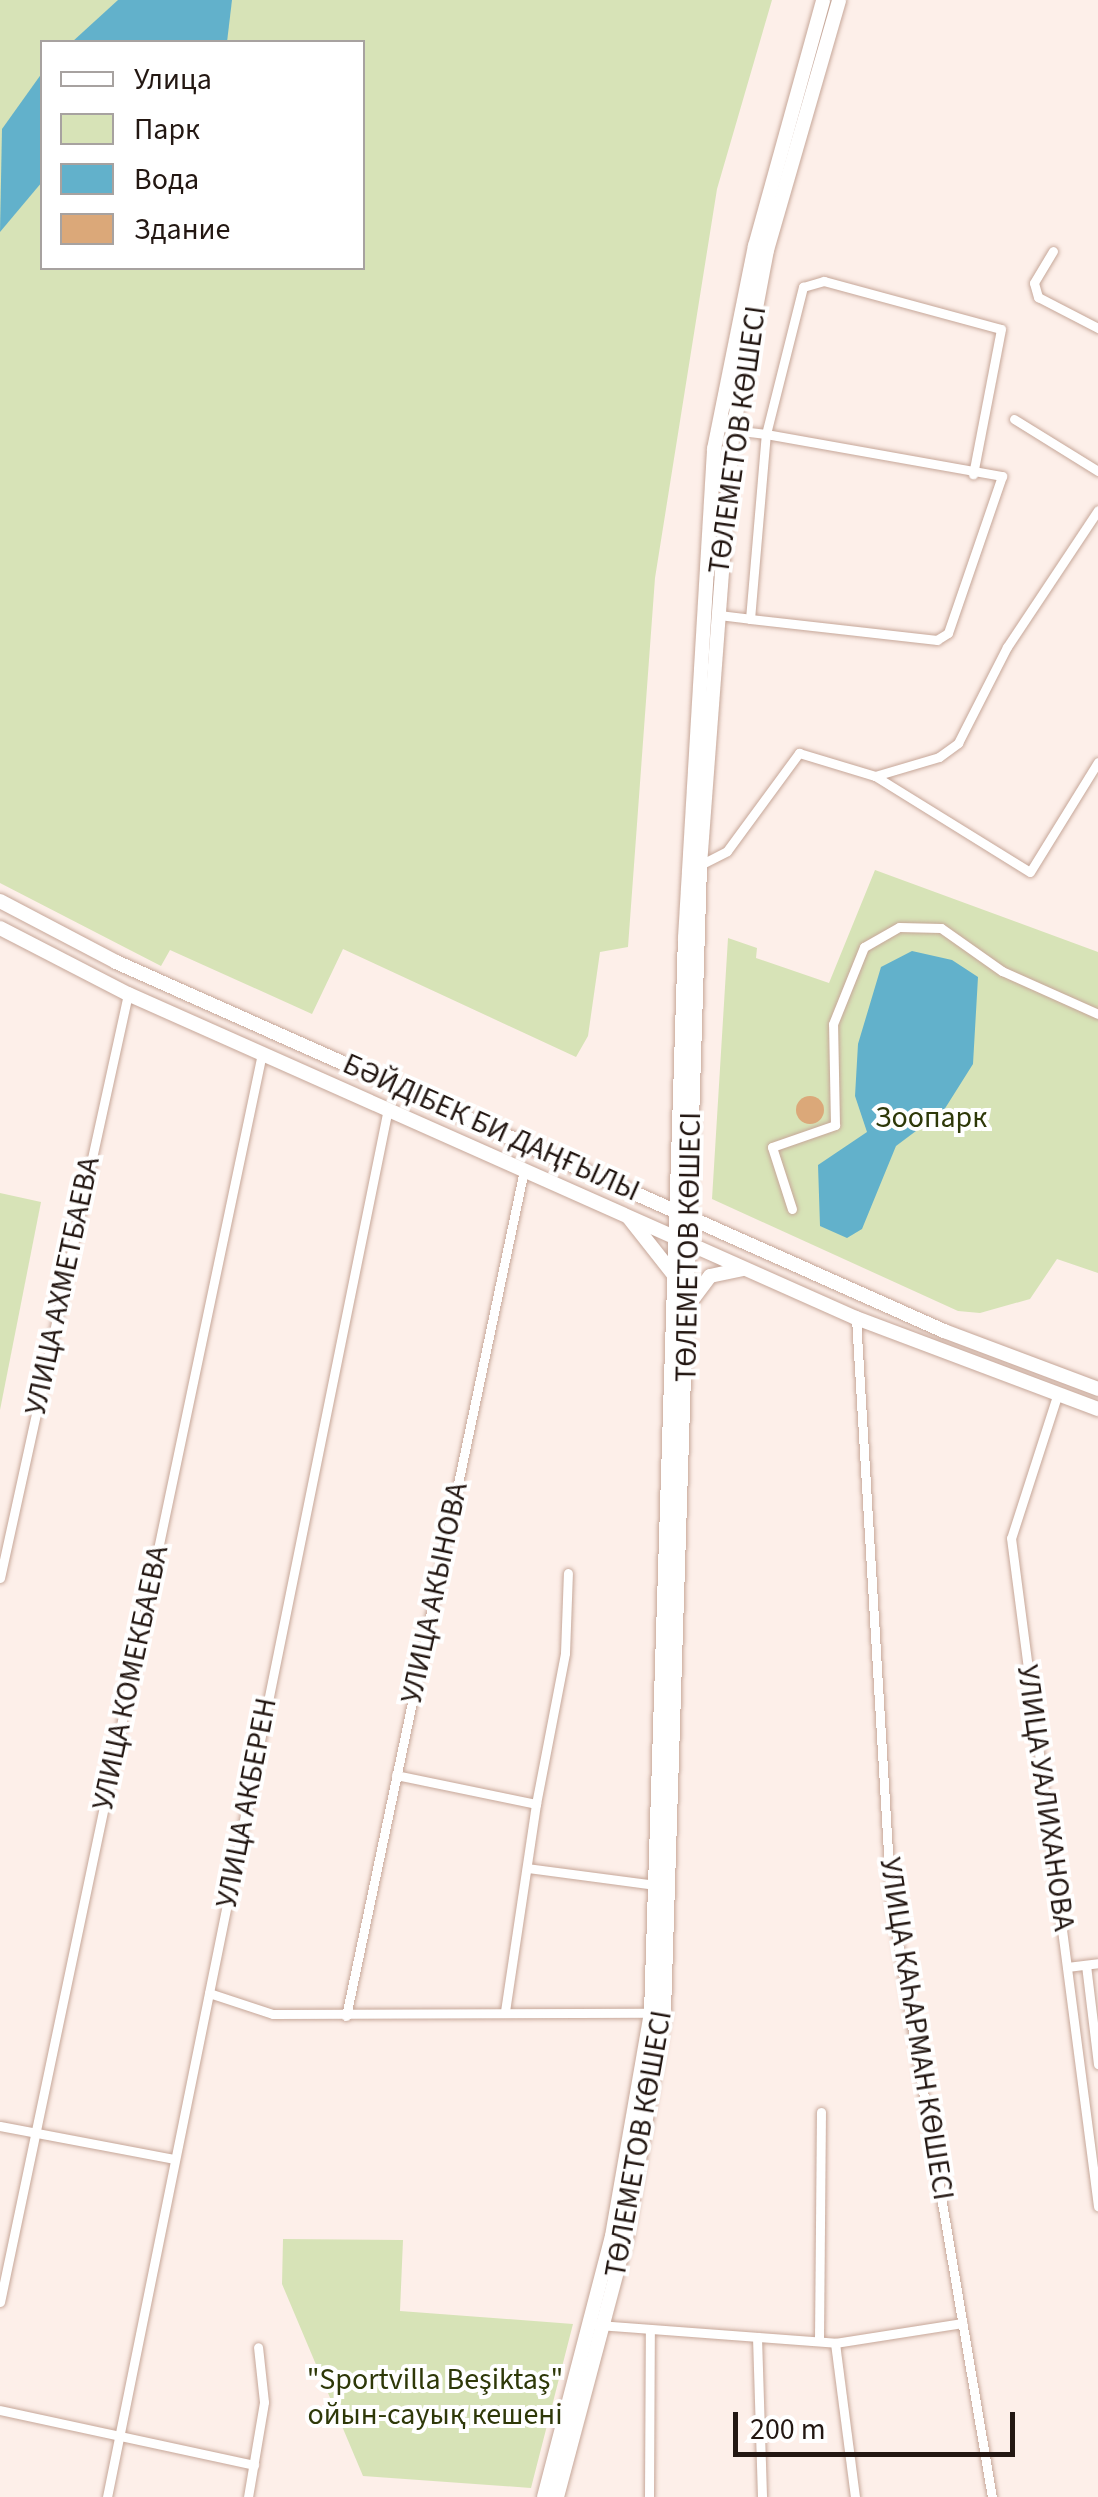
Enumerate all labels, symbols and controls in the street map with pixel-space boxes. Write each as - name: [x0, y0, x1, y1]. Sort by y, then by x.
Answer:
- legend: [40, 40, 365, 270]
- text: Улица: [134, 58, 212, 101]
- text: Парк: [134, 108, 200, 151]
- text: Вода: [134, 158, 199, 201]
- text: Здание: [134, 208, 230, 251]
- street label: ТӨЛЕМЕТОВ КӨШЕСІ: [701, 304, 775, 576]
- street label: БӘЙДІБЕК БИ ДАҢҒЫЛЫ: [337, 1046, 645, 1210]
- park label: Зоопарк: [875, 1100, 987, 1136]
- street label: ТӨЛЕМЕТОВ КӨШЕСІ: [669, 1112, 709, 1382]
- street label: УЛИЦА АХМЕТБАЕВА: [18, 1154, 108, 1418]
- street label: УЛИЦА АКЫНОВА: [394, 1479, 476, 1707]
- street label: УЛИЦА КОМЕКБАЕВА: [85, 1543, 177, 1813]
- street label: УЛИЦА УАЛИХАНОВА: [1009, 1663, 1081, 1933]
- street label: УЛИЦА АКБЕРЕН: [209, 1695, 285, 1911]
- street label: УЛИЦА КАҺАРМАН КӨШЕСІ: [871, 1855, 961, 2203]
- street label: ТӨЛЕМЕТОВ КӨШЕСІ: [598, 2008, 680, 2280]
- park label: "Sportvilla Beşiktaş" ойын-сауық кешені: [307, 2362, 563, 2432]
- scale bar: [738, 2392, 1020, 2454]
- text: 200 m: [750, 2408, 826, 2451]

